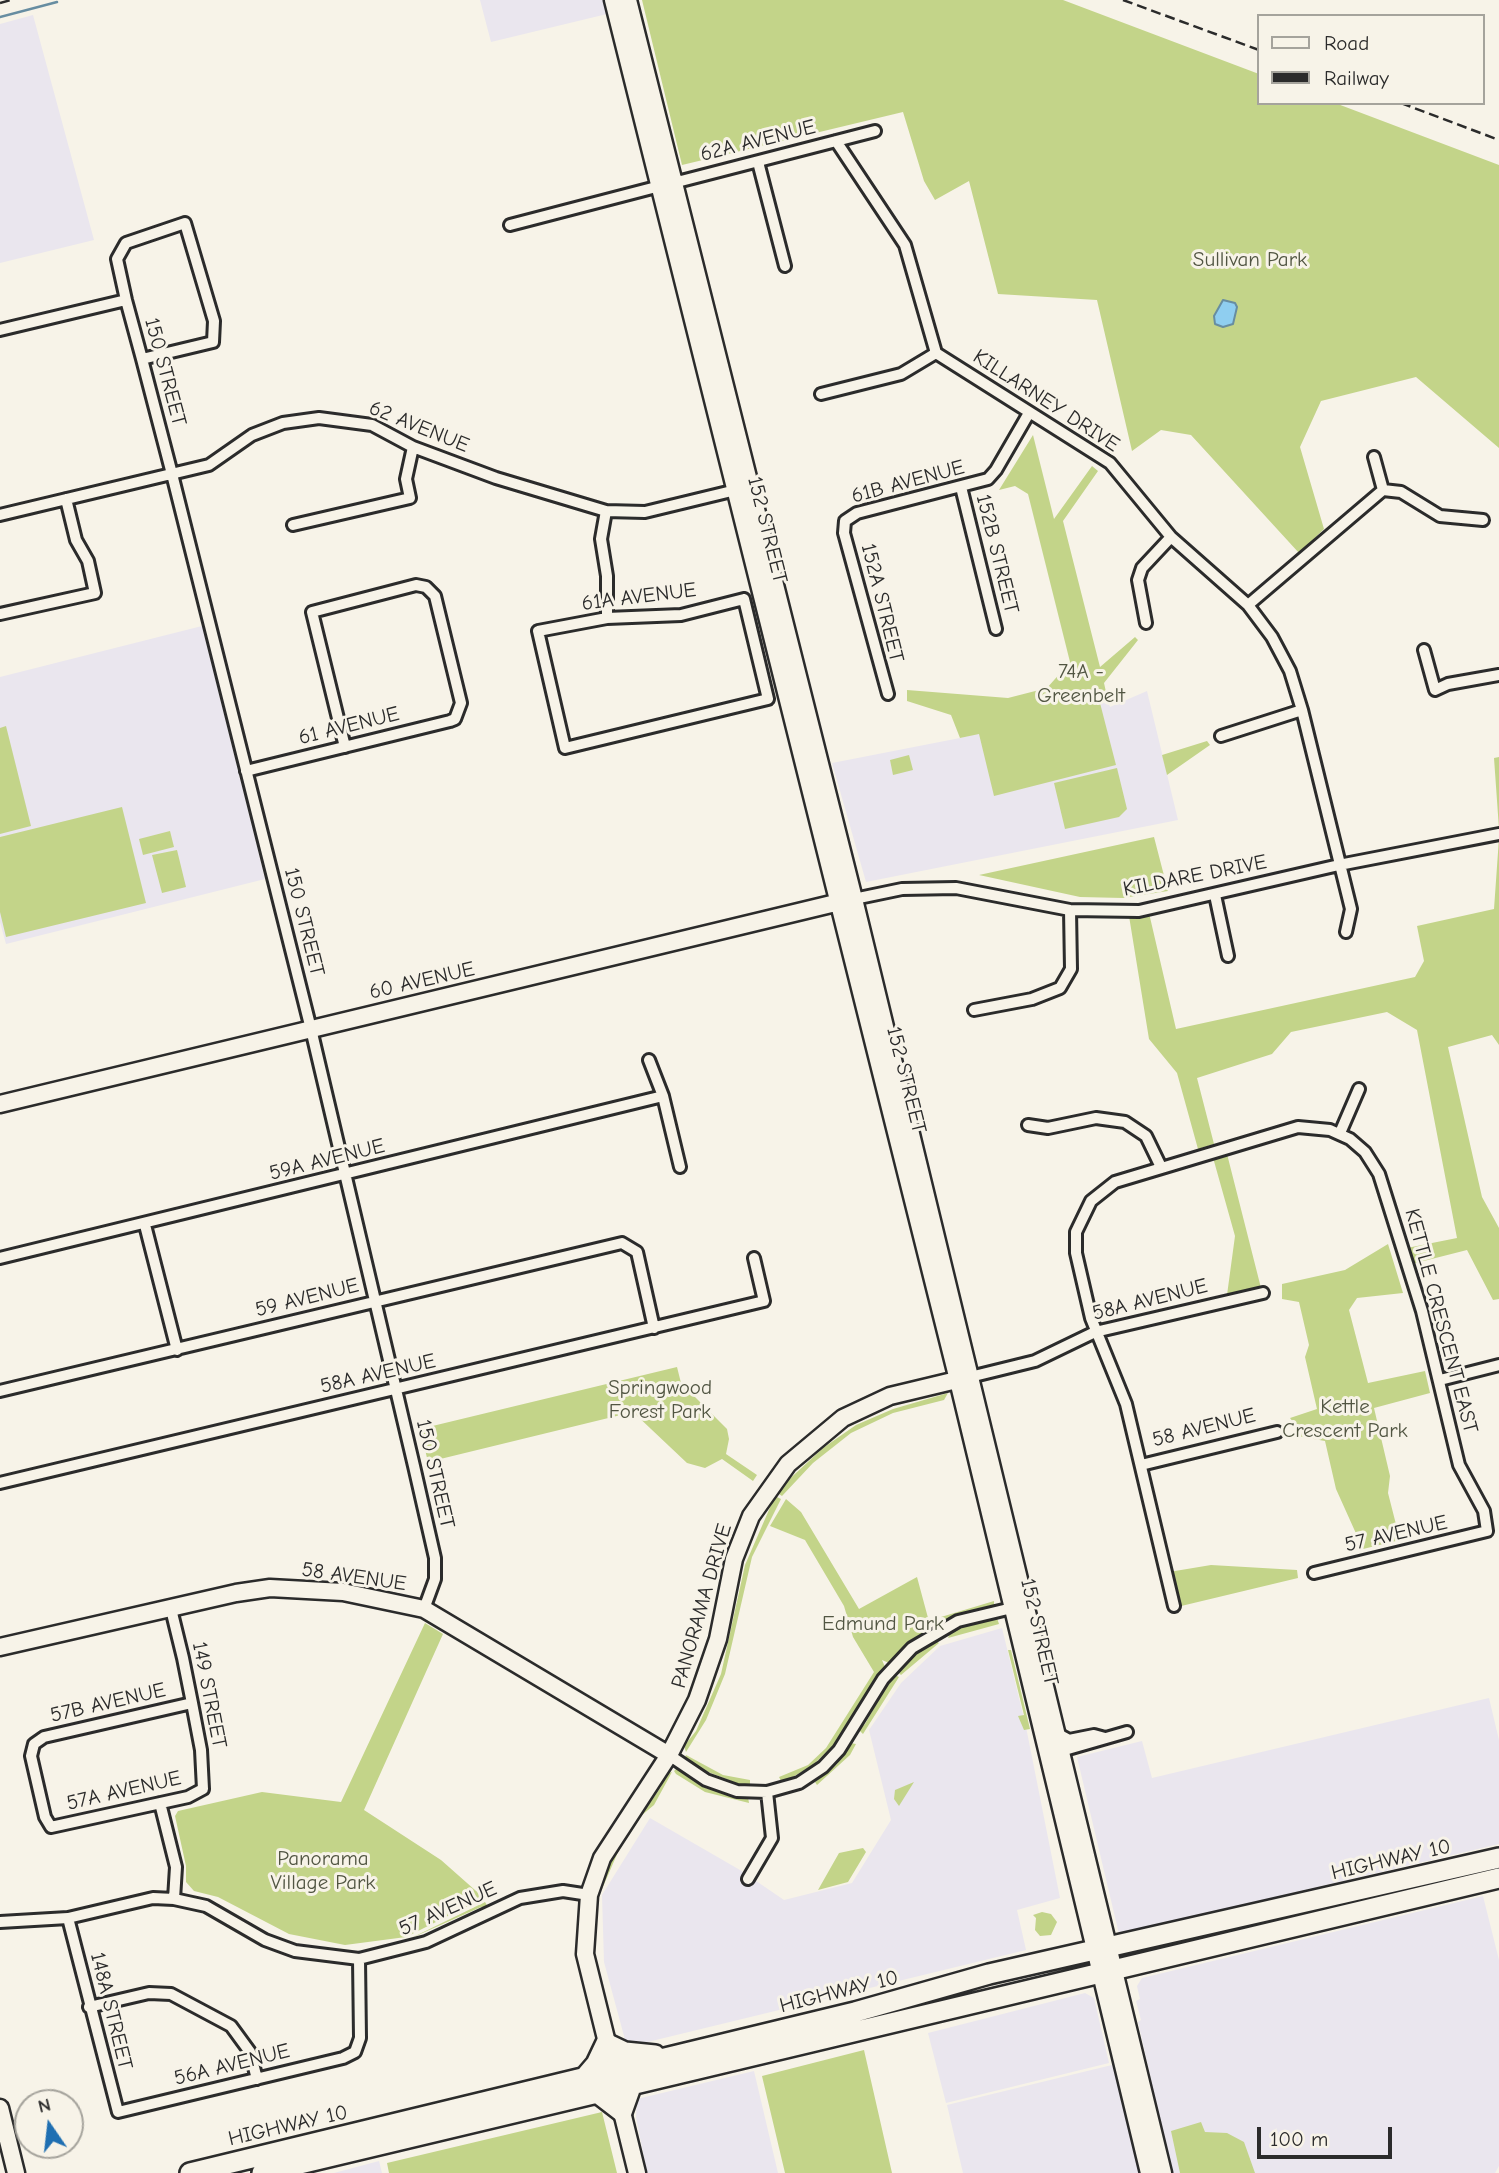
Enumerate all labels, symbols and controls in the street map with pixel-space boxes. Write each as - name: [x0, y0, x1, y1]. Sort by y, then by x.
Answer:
- legend: [1258, 14, 1485, 105]
- text: Road: [1324, 31, 1369, 55]
- text: Railway: [1324, 66, 1389, 90]
- street label: 62A AVENUE: [698, 115, 818, 167]
- park label: Sullivan Park: [1193, 247, 1307, 273]
- street label: 150 STREET: [138, 315, 192, 429]
- street label: KILLARNEY DRIVE: [968, 344, 1124, 458]
- street label: 62 AVENUE: [365, 396, 473, 458]
- street label: 61B AVENUE: [849, 455, 967, 509]
- street label: 152 STREET: [742, 474, 792, 586]
- street label: 152B STREET: [970, 492, 1024, 616]
- street label: 152A STREET: [855, 541, 909, 665]
- street label: 61A AVENUE: [580, 577, 698, 617]
- park label: 74A - Greenbelt: [1037, 659, 1125, 709]
- street label: 61 AVENUE: [296, 701, 402, 751]
- street label: KILDARE DRIVE: [1121, 850, 1269, 902]
- street label: 150 STREET: [278, 865, 330, 979]
- street label: 60 AVENUE: [367, 957, 477, 1005]
- street label: 152 STREET: [881, 1024, 931, 1136]
- street label: 59A AVENUE: [267, 1134, 387, 1186]
- street label: KETTLE CRESCENT EAST: [1399, 1206, 1483, 1436]
- street label: 59 AVENUE: [253, 1273, 361, 1323]
- street label: 58A AVENUE: [1090, 1274, 1210, 1326]
- street label: 58A AVENUE: [318, 1348, 438, 1400]
- park label: Springwood Forest Park: [608, 1375, 712, 1425]
- park label: Kettle Crescent Park: [1282, 1394, 1408, 1444]
- street label: 58 AVENUE: [1150, 1403, 1258, 1453]
- street label: 150 STREET: [410, 1417, 460, 1531]
- street label: 57 AVENUE: [1342, 1510, 1450, 1558]
- street label: PANORAMA DRIVE: [666, 1521, 738, 1691]
- street label: 58 AVENUE: [300, 1557, 408, 1597]
- street label: 152 STREET: [1014, 1576, 1064, 1688]
- park label: Edmund Park: [822, 1611, 944, 1637]
- street label: 149 STREET: [186, 1640, 232, 1750]
- street label: 57B AVENUE: [48, 1678, 168, 1728]
- street label: 57A AVENUE: [64, 1766, 184, 1816]
- street label: HIGHWAY 10: [1329, 1834, 1453, 1886]
- park label: Panorama Village Park: [271, 1846, 375, 1896]
- street label: 57 AVENUE: [395, 1876, 501, 1942]
- street label: 148A STREET: [84, 1950, 138, 2072]
- street label: HIGHWAY 10: [777, 1965, 901, 2019]
- street label: 56A AVENUE: [172, 2038, 292, 2092]
- north arrow: [14, 2089, 84, 2159]
- text: N: [36, 2093, 53, 2118]
- street label: HIGHWAY 10: [226, 2100, 350, 2152]
- scale bar: [1261, 2114, 1396, 2158]
- text: 100 m: [1270, 2127, 1328, 2151]

